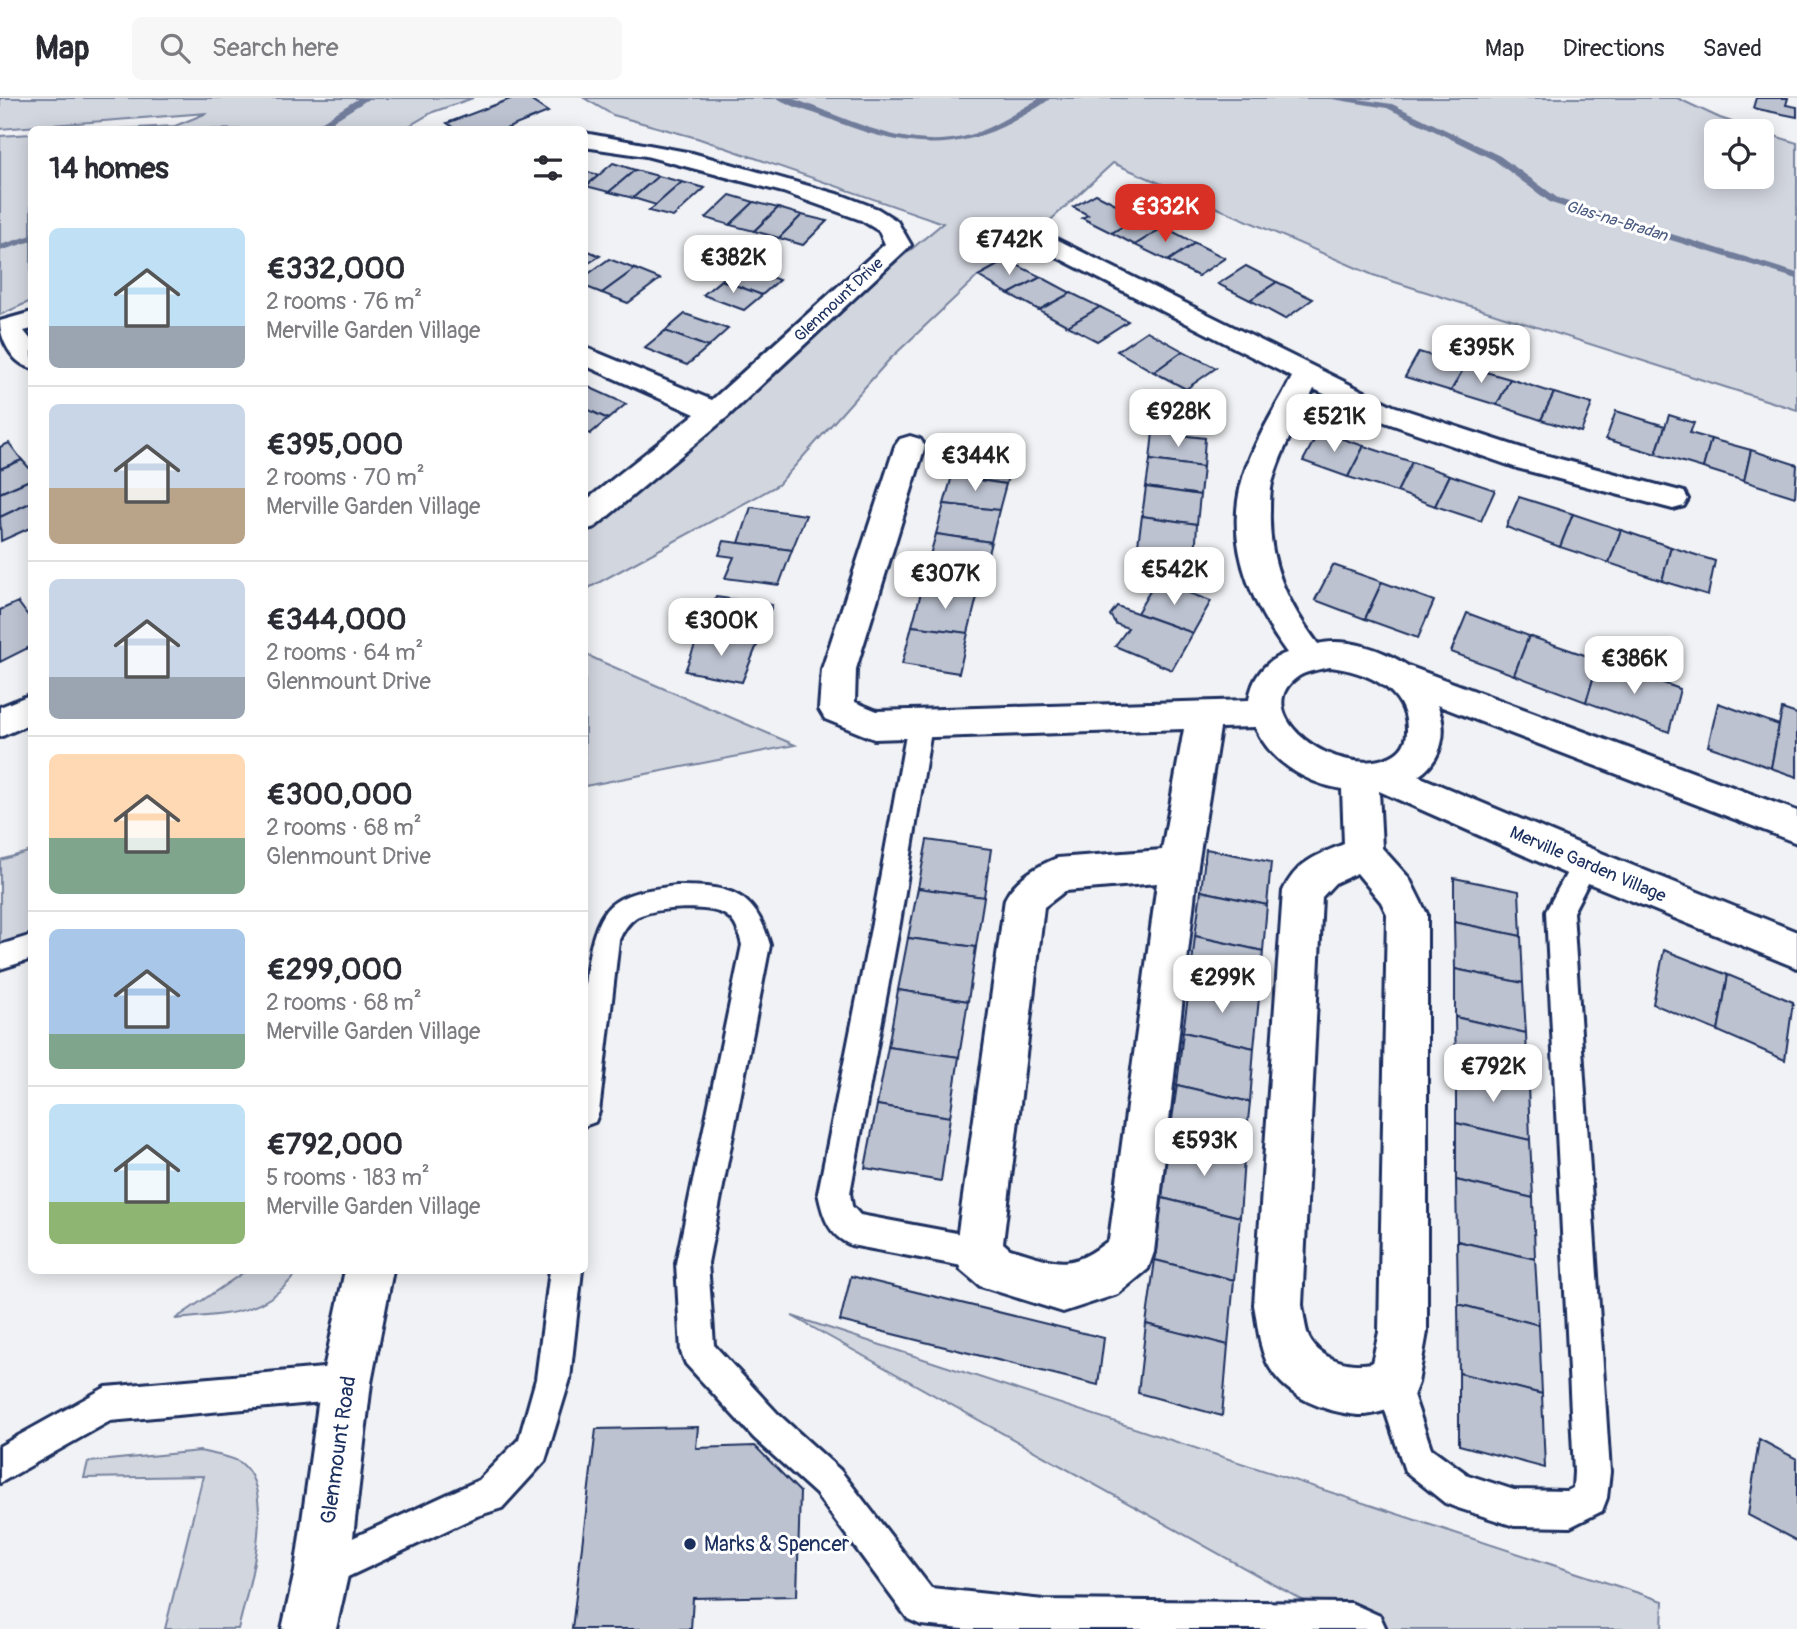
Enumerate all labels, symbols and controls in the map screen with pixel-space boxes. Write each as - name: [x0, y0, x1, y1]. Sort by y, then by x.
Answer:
- search box: [132, 17, 622, 80]
- text: Map: [35, 28, 90, 69]
- icon: search: [156, 29, 194, 67]
- text: Search here: [212, 32, 339, 64]
- text: Map: [1485, 34, 1525, 63]
- text: Directions: [1563, 34, 1664, 63]
- text: Saved: [1702, 34, 1762, 63]
- map controls: [1704, 119, 1774, 189]
- button: locate: [1704, 119, 1774, 189]
- icon: filters: [529, 149, 567, 187]
- text: 14 homes: [49, 150, 169, 187]
- pin: €332K: [1116, 184, 1214, 244]
- text: €332K: [1131, 192, 1199, 221]
- water label: Glas-na-Bradan: [1564, 196, 1671, 246]
- pin: €742K: [960, 218, 1058, 277]
- text: €742K: [975, 225, 1043, 254]
- pin: €382K: [684, 236, 782, 295]
- text: €382K: [700, 243, 766, 272]
- text: €332,000: [266, 250, 405, 287]
- street label: Glenmount Drive: [790, 253, 888, 346]
- icon: home: [105, 256, 189, 340]
- text: 2 rooms · 76 m²: [266, 287, 422, 316]
- text: Merville Garden Village: [266, 316, 480, 345]
- pin: €395K: [1432, 326, 1530, 385]
- text: €395K: [1448, 333, 1514, 362]
- pin: €928K: [1129, 390, 1227, 449]
- pin: €521K: [1285, 394, 1383, 454]
- text: €928K: [1145, 397, 1211, 426]
- text: €521K: [1302, 402, 1366, 431]
- text: €395,000: [266, 426, 403, 463]
- icon: home: [105, 432, 189, 516]
- pin: €344K: [926, 434, 1024, 493]
- text: €344K: [941, 441, 1009, 470]
- text: 2 rooms · 70 m²: [266, 463, 425, 492]
- text: Merville Garden Village: [266, 492, 480, 521]
- pin: €542K: [1125, 547, 1223, 607]
- pin: €307K: [896, 552, 994, 611]
- text: €542K: [1140, 555, 1208, 584]
- text: €307K: [910, 559, 980, 588]
- pin: €300K: [672, 598, 770, 658]
- text: €344,000: [266, 601, 406, 638]
- text: €300K: [684, 606, 758, 635]
- icon: home: [105, 607, 189, 691]
- pin: €386K: [1585, 636, 1683, 696]
- text: 2 rooms · 64 m²: [266, 638, 423, 667]
- text: €386K: [1601, 644, 1667, 673]
- text: Glenmount Drive: [266, 667, 431, 696]
- text: €300,000: [266, 776, 413, 813]
- icon: home: [105, 782, 189, 866]
- text: 2 rooms · 68 m²: [266, 813, 422, 842]
- street label: Merville Garden Village: [1506, 821, 1670, 908]
- text: Glenmount Drive: [266, 842, 431, 871]
- text: €299,000: [266, 951, 403, 988]
- pin: €299K: [1173, 956, 1271, 1015]
- icon: home: [105, 957, 189, 1041]
- text: €299K: [1189, 963, 1255, 992]
- text: 2 rooms · 68 m²: [266, 988, 422, 1017]
- text: Merville Garden Village: [266, 1017, 480, 1046]
- pin: €792K: [1444, 1044, 1542, 1104]
- text: €792K: [1460, 1052, 1526, 1081]
- pin: €593K: [1155, 1118, 1253, 1178]
- text: €792,000: [266, 1126, 403, 1163]
- text: €593K: [1171, 1126, 1237, 1155]
- icon: home: [105, 1132, 189, 1216]
- text: 5 rooms · 183 m²: [266, 1163, 430, 1192]
- text: Merville Garden Village: [266, 1192, 480, 1221]
- street label: Glenmount Road: [315, 1374, 362, 1526]
- place label: Marks & Spencer: [704, 1531, 850, 1558]
- marker: Marks & Spencer: [682, 1536, 698, 1552]

